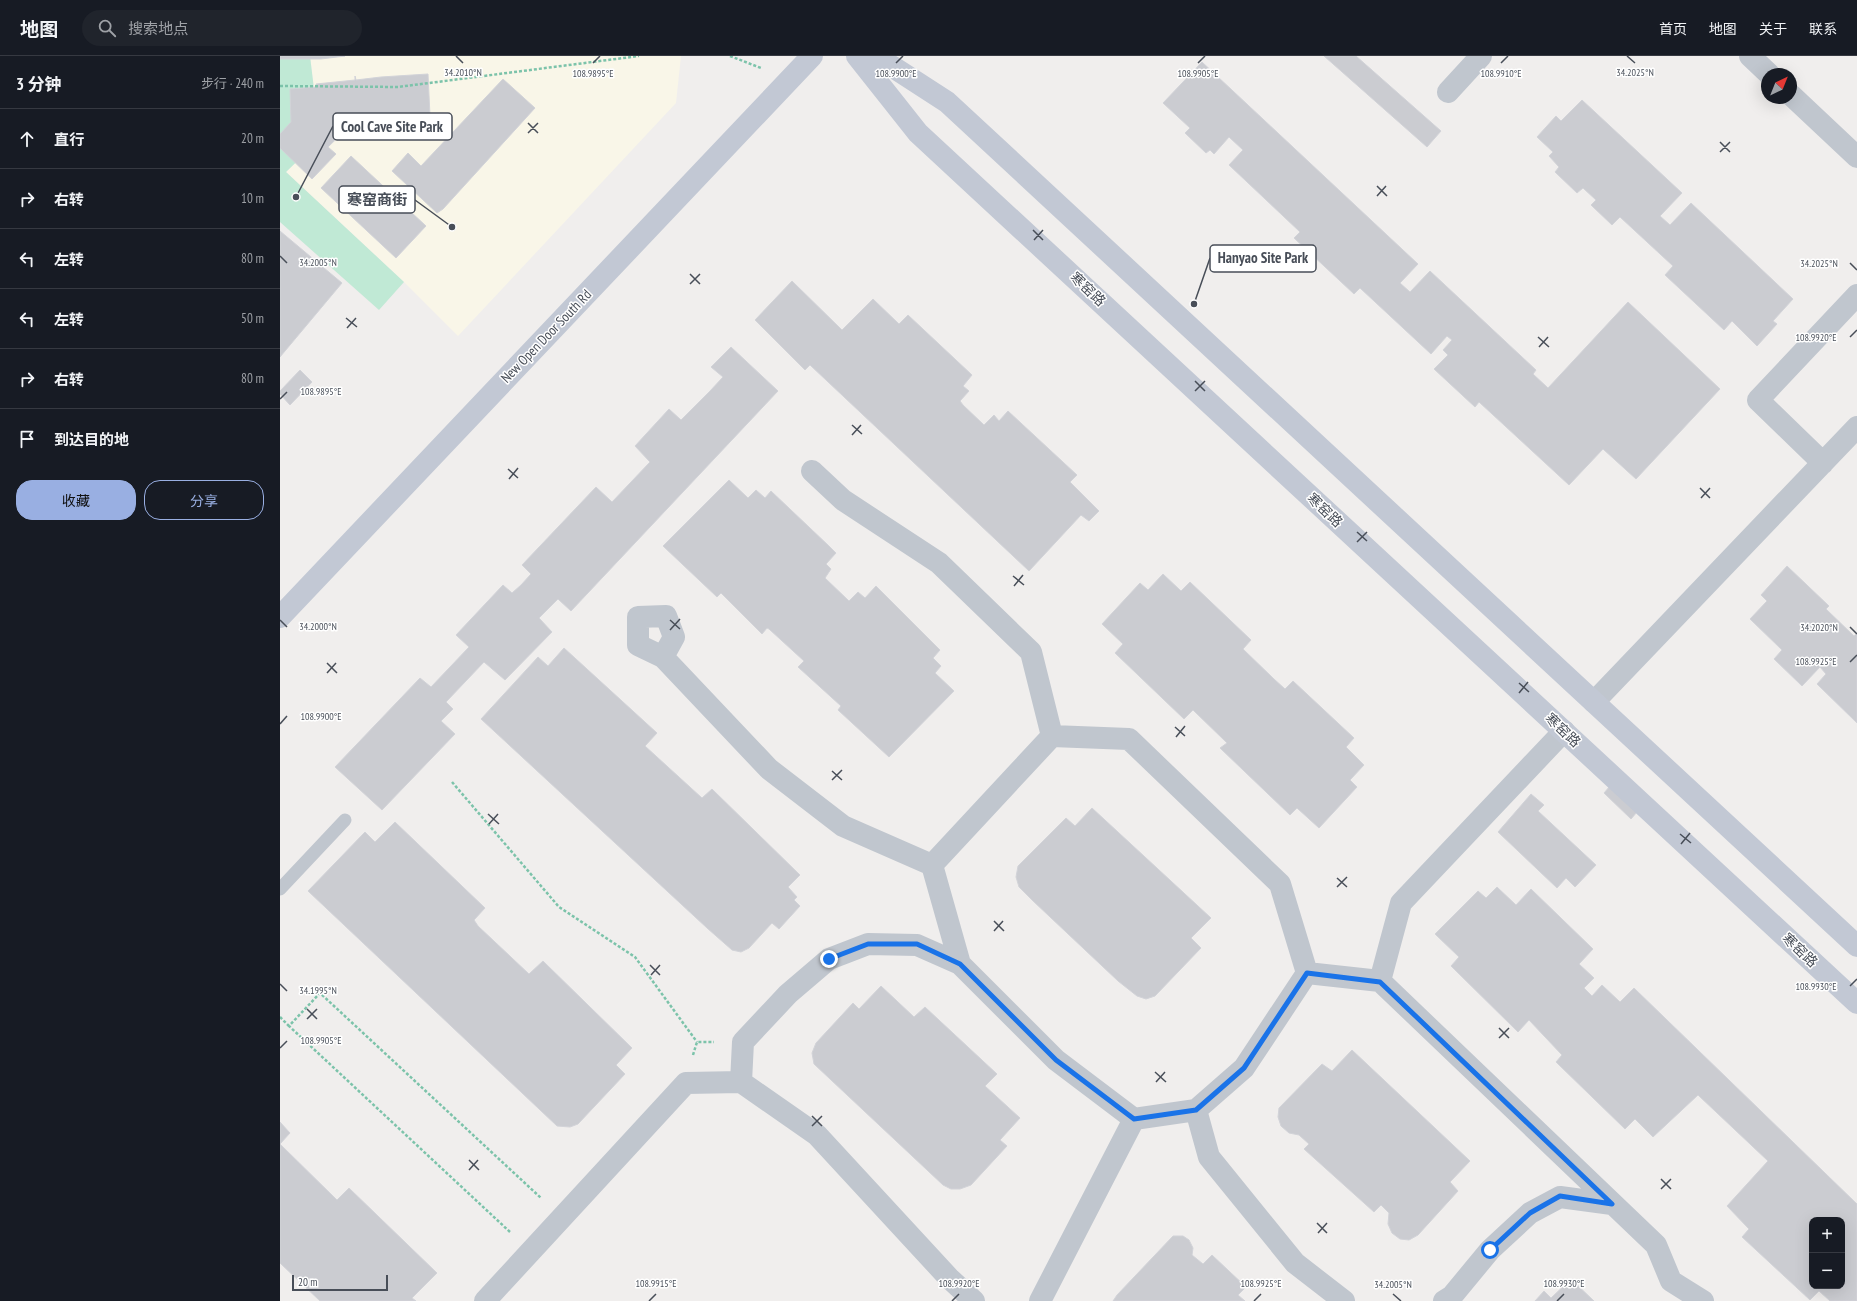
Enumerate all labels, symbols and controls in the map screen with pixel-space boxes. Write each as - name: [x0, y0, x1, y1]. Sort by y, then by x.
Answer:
- search box: [82, 10, 362, 46]
- text: 地图: [20, 17, 58, 41]
- icon: search: [96, 17, 118, 39]
- text: 搜索地点: [128, 19, 188, 38]
- text: 首页: [1659, 20, 1687, 38]
- text: 地图: [1709, 20, 1737, 38]
- text: 关于: [1759, 20, 1787, 38]
- text: 联系: [1809, 20, 1837, 38]
- text: 34.2010°N: [444, 66, 482, 79]
- text: 34.2025°N: [1616, 66, 1654, 79]
- text: 108.9895°E: [573, 67, 614, 80]
- text: 108.9900°E: [876, 67, 917, 80]
- text: 108.9905°E: [1178, 67, 1219, 80]
- text: 108.9910°E: [1481, 67, 1522, 80]
- north arrow: [1761, 68, 1797, 104]
- text: 3 分钟: [16, 73, 62, 95]
- text: 步行 · 240 m: [201, 75, 264, 92]
- callout: Cool Cave Site Park: [333, 113, 452, 140]
- text: Cool Cave Site Park: [341, 117, 444, 136]
- icon: ahead: [16, 128, 38, 150]
- text: 直行: [54, 130, 84, 149]
- text: 20 m: [241, 130, 264, 147]
- callout: 寒窑商街: [339, 186, 415, 213]
- icon: right: [16, 188, 38, 210]
- text: 右转: [54, 190, 84, 209]
- text: 10 m: [241, 190, 264, 207]
- text: 寒窑商街: [347, 190, 407, 209]
- callout: Hanyao Site Park: [1210, 245, 1316, 272]
- icon: left: [16, 248, 38, 270]
- text: Hanyao Site Park: [1218, 248, 1309, 267]
- text: 左转: [54, 250, 84, 269]
- text: 80 m: [241, 250, 264, 267]
- text: 34.2005°N: [299, 256, 337, 269]
- text: 34.2025°N: [1800, 257, 1838, 270]
- street label: 寒窑路: [1067, 268, 1109, 310]
- street label: New Open Door South Rd: [497, 286, 595, 386]
- icon: left: [16, 308, 38, 330]
- text: 左转: [54, 310, 84, 329]
- text: 50 m: [241, 310, 264, 327]
- text: 108.9920°E: [1796, 331, 1837, 344]
- icon: right: [16, 368, 38, 390]
- text: 右转: [54, 370, 84, 389]
- text: 80 m: [241, 370, 264, 387]
- text: 108.9895°E: [301, 385, 342, 398]
- icon: arrive: [16, 428, 38, 450]
- text: 到达目的地: [54, 430, 129, 449]
- button: 收藏: [16, 480, 136, 520]
- button: 分享: [144, 480, 264, 520]
- street label: 寒窑路: [1304, 489, 1346, 531]
- text: 34.2000°N: [299, 620, 337, 633]
- text: 34.2020°N: [1800, 621, 1838, 634]
- text: 108.9925°E: [1796, 655, 1837, 668]
- street label: 寒窑路: [1542, 709, 1584, 751]
- text: 108.9900°E: [301, 710, 342, 723]
- street label: 寒窑路: [1779, 929, 1821, 971]
- route end: [820, 950, 838, 968]
- text: 108.9930°E: [1796, 980, 1837, 993]
- text: 34.1995°N: [299, 984, 337, 997]
- text: 108.9905°E: [301, 1034, 342, 1047]
- map controls: [1809, 1217, 1845, 1289]
- button: +: [1809, 1217, 1845, 1253]
- route start: [1481, 1241, 1499, 1259]
- button: −: [1809, 1253, 1845, 1289]
- scale bar: [292, 1273, 388, 1292]
- text: 20 m: [298, 1275, 317, 1289]
- text: 108.9915°E: [636, 1277, 677, 1290]
- text: 108.9920°E: [939, 1277, 980, 1290]
- text: 108.9925°E: [1241, 1277, 1282, 1290]
- text: 108.9930°E: [1544, 1277, 1585, 1290]
- text: 34.2005°N: [1374, 1278, 1412, 1291]

